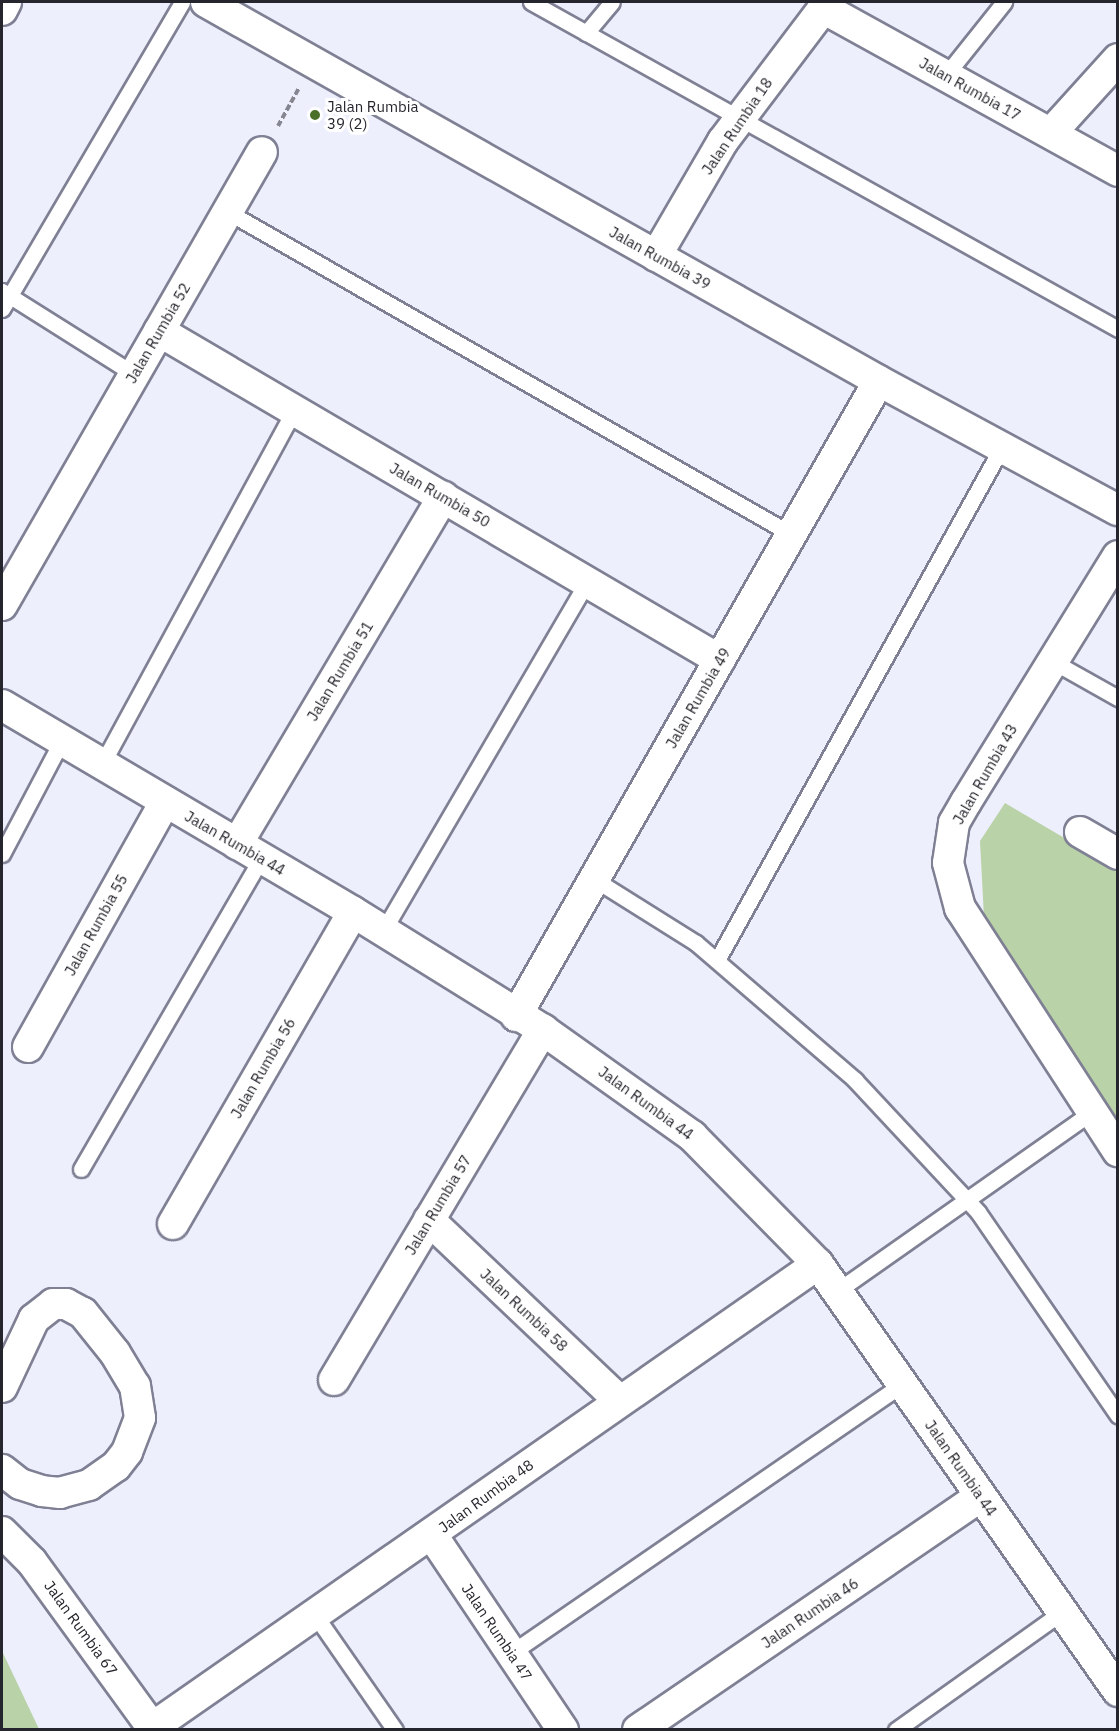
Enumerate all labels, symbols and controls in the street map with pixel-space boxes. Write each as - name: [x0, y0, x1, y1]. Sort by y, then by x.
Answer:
- street label: Jalan Rumbia 17: [916, 54, 1024, 124]
- street label: Jalan Rumbia 18: [698, 74, 776, 178]
- place label: Jalan Rumbia 39 (2): [327, 97, 418, 132]
- marker: Jalan Rumbia 39 (2): [308, 108, 322, 122]
- street label: Jalan Rumbia 39: [606, 223, 714, 293]
- street label: Jalan Rumbia 52: [122, 280, 194, 386]
- street label: Jalan Rumbia 50: [387, 459, 493, 531]
- street label: Jalan Rumbia 51: [303, 618, 377, 724]
- street label: Jalan Rumbia 49: [662, 645, 734, 751]
- street label: Jalan Rumbia 43: [949, 721, 1021, 827]
- street label: Jalan Rumbia 44: [182, 807, 288, 879]
- street label: Jalan Rumbia 55: [61, 871, 131, 979]
- street label: Jalan Rumbia 56: [227, 1015, 299, 1121]
- street label: Jalan Rumbia 44: [595, 1063, 697, 1143]
- street label: Jalan Rumbia 57: [401, 1152, 475, 1258]
- street label: Jalan Rumbia 58: [477, 1265, 571, 1355]
- street label: Jalan Rumbia 44: [921, 1417, 1001, 1519]
- street label: Jalan Rumbia 48: [435, 1456, 537, 1536]
- street label: Jalan Rumbia 46: [758, 1574, 862, 1652]
- street label: Jalan Rumbia 67: [41, 1577, 121, 1679]
- street label: Jalan Rumbia 47: [458, 1580, 536, 1684]

